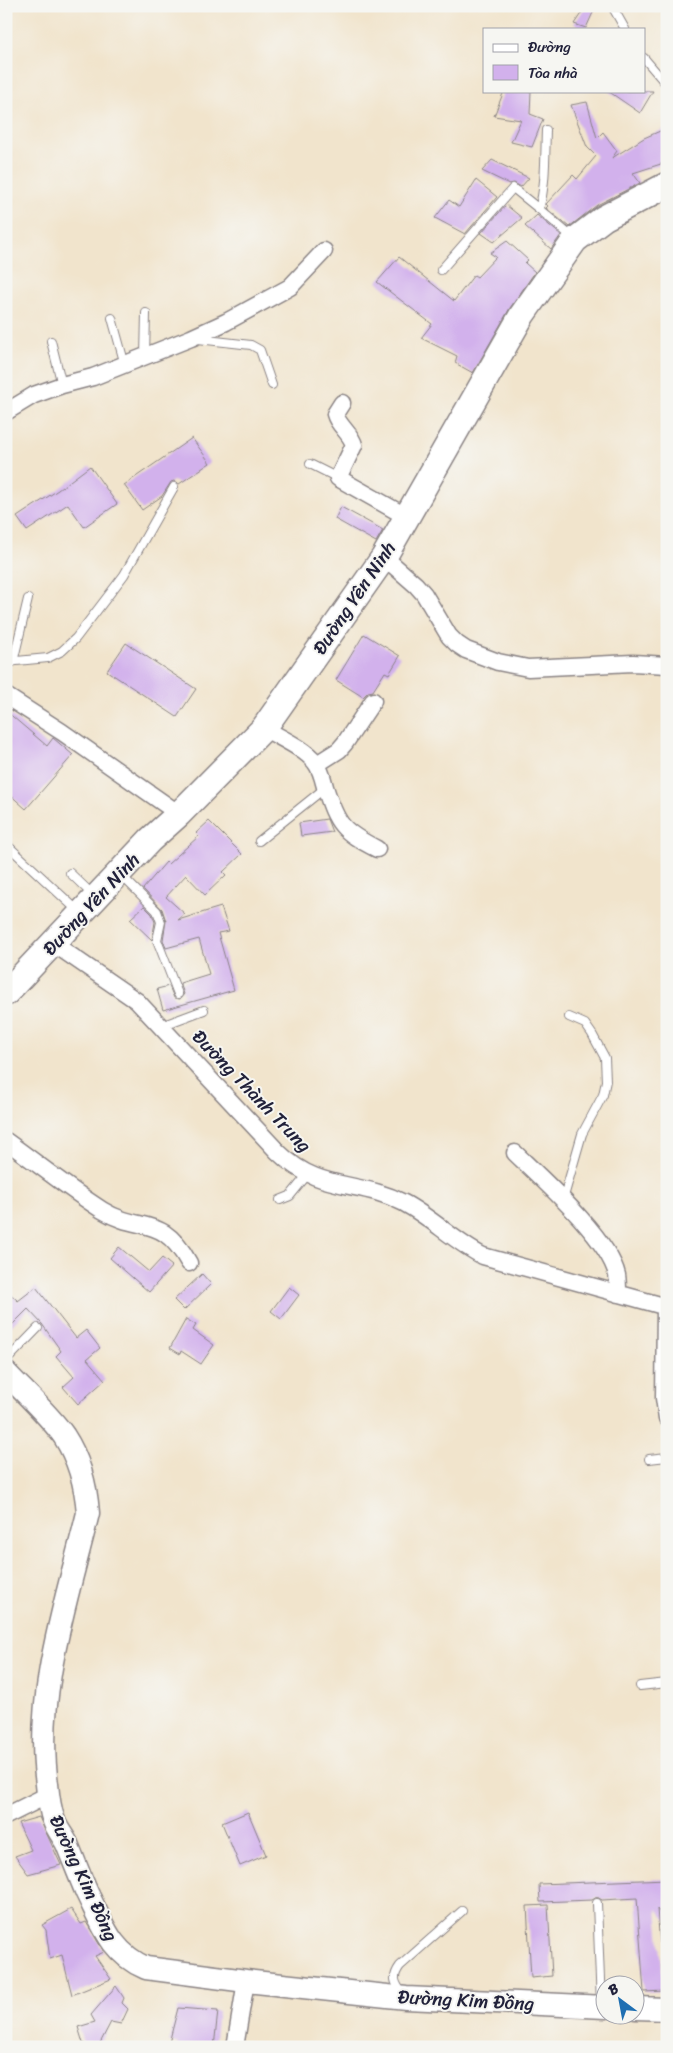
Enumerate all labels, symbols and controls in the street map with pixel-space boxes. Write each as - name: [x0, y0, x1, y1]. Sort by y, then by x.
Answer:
- legend: [483, 28, 646, 92]
- text: Đường: [528, 34, 571, 60]
- text: Tòa nhà: [528, 60, 578, 86]
- street label: Đường Yên Ninh: [304, 534, 404, 662]
- street label: Đường Yên Ninh: [34, 845, 148, 963]
- street label: Đường Thành Trung: [184, 1022, 320, 1161]
- street label: Đường Kim Đồng: [40, 1809, 128, 1947]
- north arrow: [596, 1976, 646, 2026]
- text: B: [603, 1976, 624, 2002]
- street label: Đường Kim Đồng: [397, 1980, 535, 2020]

